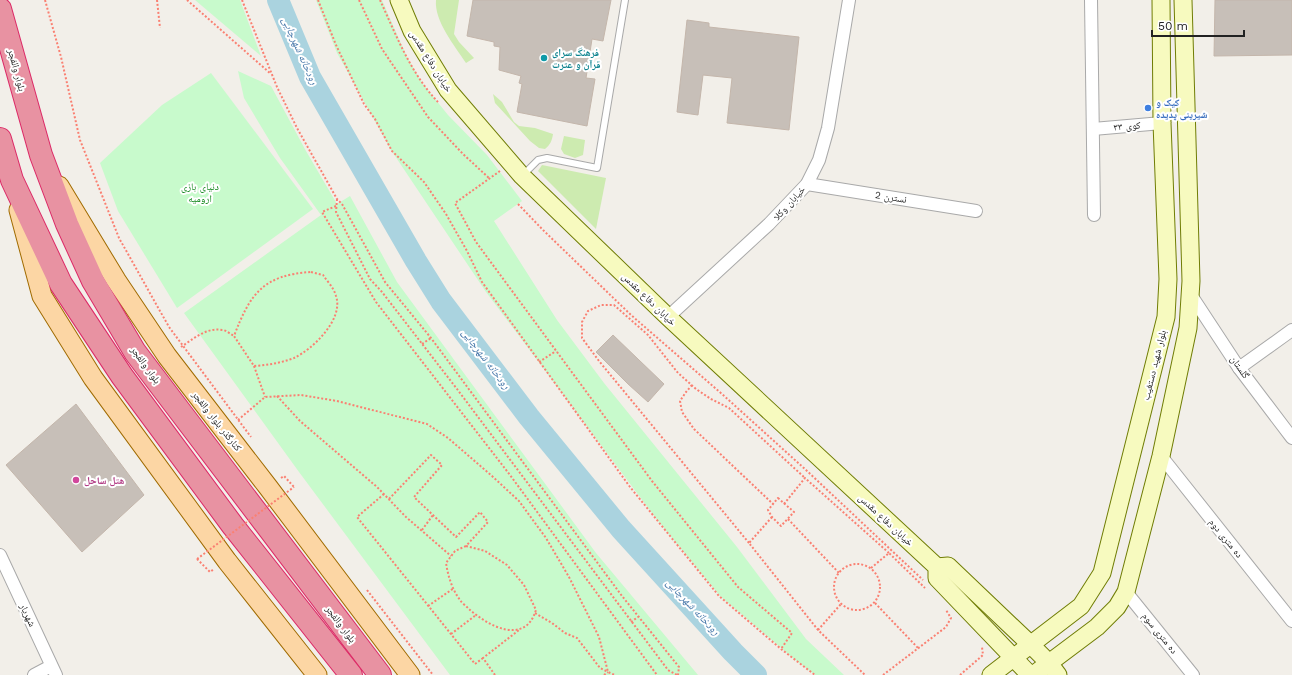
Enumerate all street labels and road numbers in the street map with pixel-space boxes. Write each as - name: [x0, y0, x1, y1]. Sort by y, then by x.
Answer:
- street label: خیابان دفاع مقدس: [407, 28, 455, 95]
- street label: بلوار والفجر: [6, 47, 28, 93]
- street label: کوی ۳۳: [1113, 119, 1141, 134]
- street label: خیابان وکلا: [771, 183, 808, 223]
- street label: نسترن 2: [874, 189, 908, 206]
- street label: خیابان دفاع مقدس: [619, 270, 679, 329]
- street label: بلوار شهید دستغیب: [1140, 329, 1168, 401]
- street label: بلوار والفجر: [128, 343, 163, 386]
- street label: گلستان: [1227, 354, 1252, 382]
- street label: کنارگذر بلوار والفجر: [189, 388, 244, 453]
- street label: خیابان دفاع مقدس: [856, 492, 916, 549]
- street label: ده متری دوم: [1205, 516, 1245, 561]
- street label: شهریار: [17, 601, 38, 629]
- street label: بلوار والفجر: [323, 603, 359, 645]
- street label: ده متری سوم: [1139, 610, 1180, 657]

